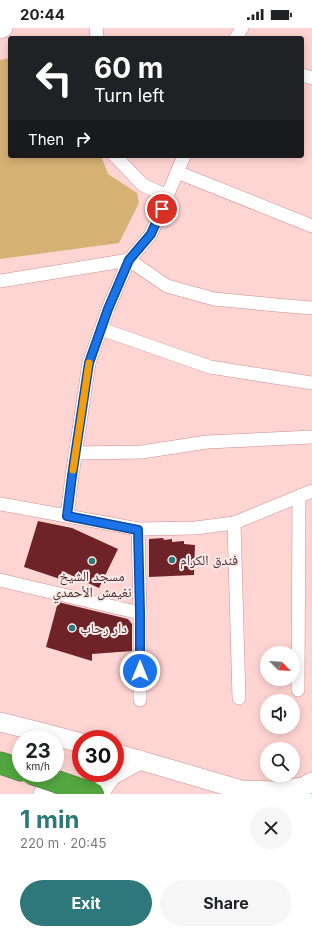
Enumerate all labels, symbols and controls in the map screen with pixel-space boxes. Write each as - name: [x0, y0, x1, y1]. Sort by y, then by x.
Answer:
- text: 20:44: [20, 5, 65, 24]
- text: 60 m: [94, 51, 163, 85]
- icon: left: [28, 52, 80, 104]
- text: Turn left: [94, 85, 164, 106]
- icon: right: [72, 128, 94, 150]
- text: Then: [28, 130, 64, 149]
- pin: [145, 192, 179, 226]
- icon: arrive: [151, 198, 173, 220]
- place label: فندق الكرام: [180, 551, 238, 570]
- marker: فندق الكرام: [167, 555, 177, 565]
- marker: مسجد الشيخ نغيمش الأحمدي: [87, 556, 97, 566]
- place label: مسجد الشيخ نغيمش الأحمدي: [52, 567, 132, 604]
- place label: دار رحاب: [80, 619, 127, 637]
- marker: دار رحاب: [67, 623, 77, 633]
- north arrow: [260, 646, 300, 686]
- map controls: [260, 646, 300, 782]
- position arrow: [119, 650, 161, 692]
- button: sound: [260, 694, 300, 734]
- speed limit sign: 30: [72, 730, 124, 782]
- text: 23: [25, 739, 51, 763]
- button: search: [260, 742, 300, 782]
- text: km/h: [26, 760, 50, 772]
- text: 1 min: [20, 805, 79, 834]
- button: close: [250, 807, 292, 849]
- text: 220 m · 20:45: [20, 835, 106, 851]
- button: Exit: [20, 880, 152, 926]
- button: Share: [160, 880, 292, 926]

